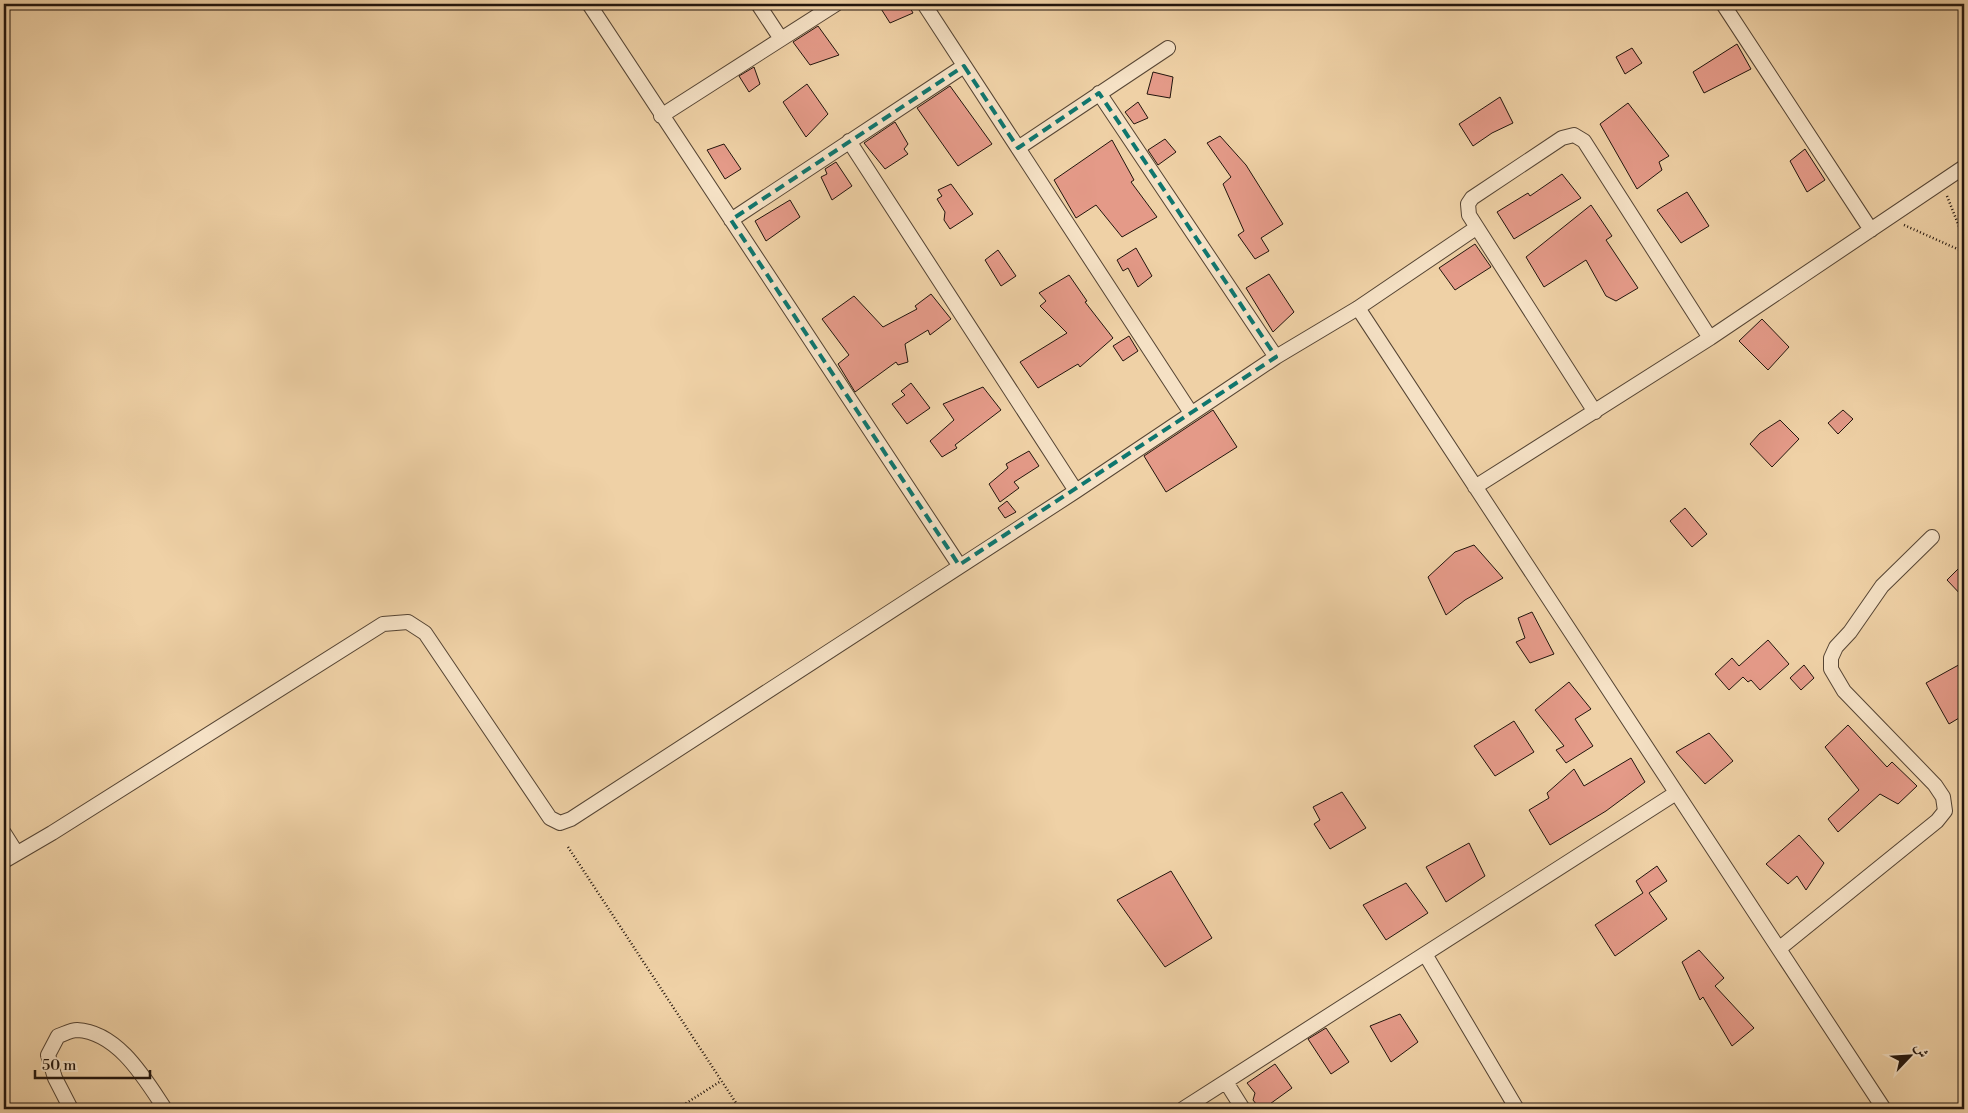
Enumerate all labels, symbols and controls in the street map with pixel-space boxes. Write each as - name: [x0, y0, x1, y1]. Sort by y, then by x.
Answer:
- north arrow: [1886, 1030, 1936, 1080]
- text: ش: [1910, 1041, 1932, 1061]
- scale bar: [35, 1048, 150, 1080]
- text: 50 m: [42, 1056, 76, 1075]

